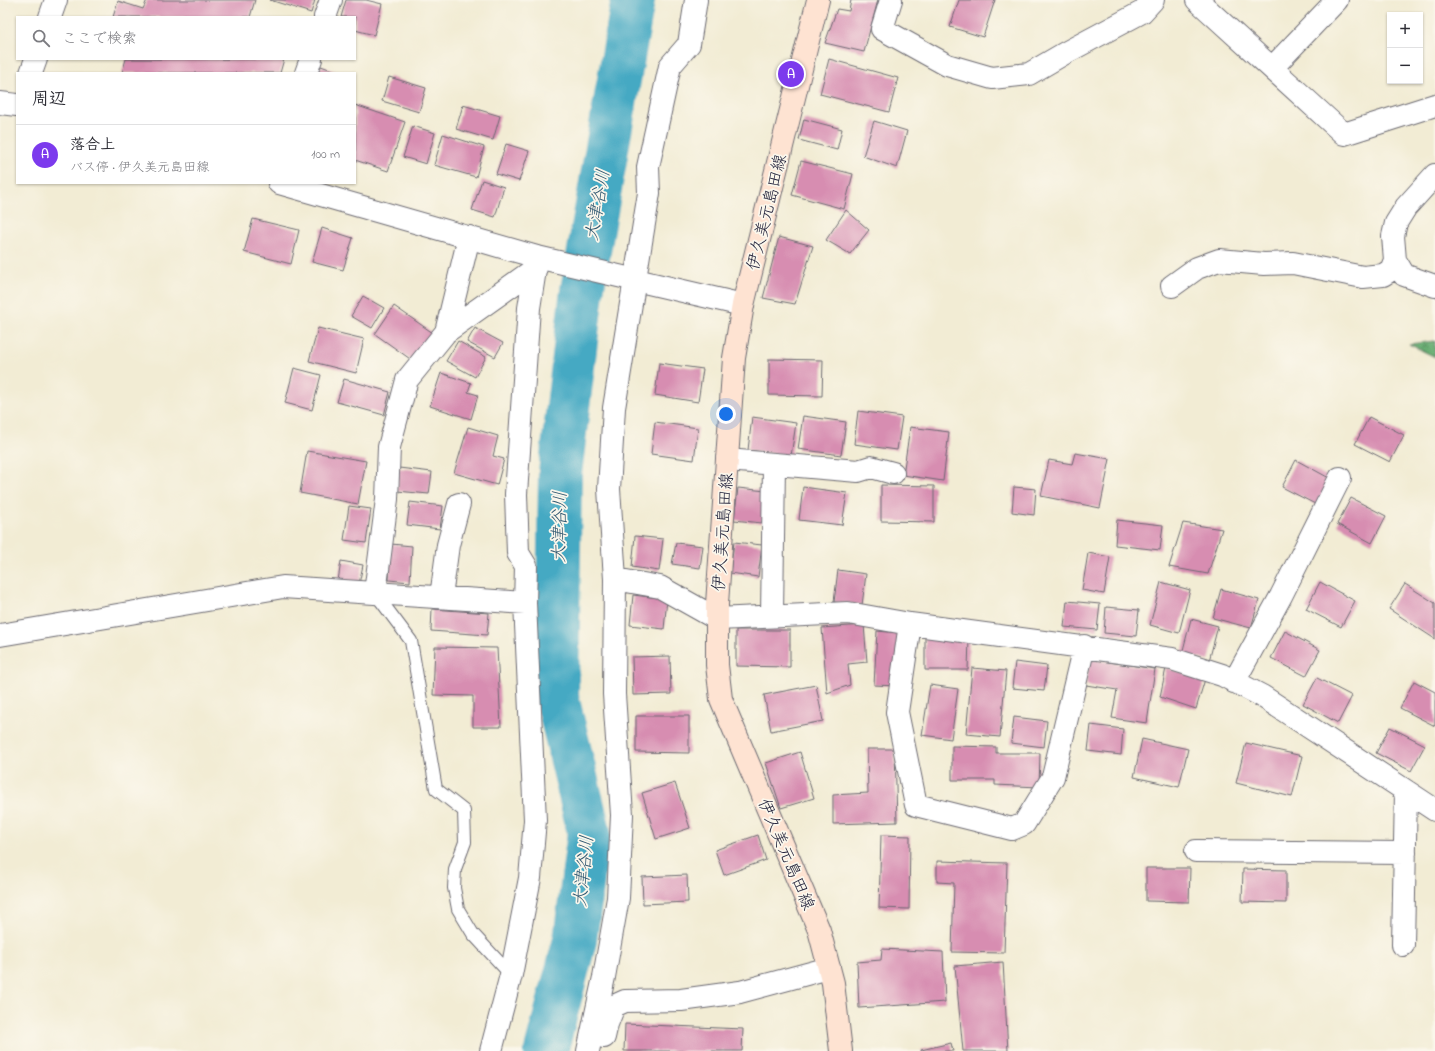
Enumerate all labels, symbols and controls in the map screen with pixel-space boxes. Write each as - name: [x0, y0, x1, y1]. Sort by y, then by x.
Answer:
- map controls: [1387, 12, 1423, 84]
- button: +: [1387, 12, 1423, 48]
- search box: [16, 16, 356, 60]
- icon: search: [30, 27, 52, 49]
- text: ここで検索: [62, 28, 137, 50]
- button: −: [1387, 48, 1423, 84]
- pin: A: [778, 59, 804, 89]
- text: 周辺: [32, 87, 66, 112]
- text: 落合上: [70, 134, 115, 156]
- text: A: [41, 145, 49, 164]
- text: 100 m: [311, 145, 340, 164]
- street label: 伊久美元島田線: [741, 152, 794, 273]
- text: バス停 · 伊久美元島田線: [70, 158, 209, 177]
- water label: 大津谷川: [580, 168, 618, 243]
- your location: [716, 404, 736, 424]
- street label: 伊久美元島田線: [707, 472, 740, 592]
- water label: 大津谷川: [547, 491, 575, 563]
- street label: 伊久美元島田線: [751, 795, 820, 914]
- water label: 大津谷川: [568, 834, 602, 908]

